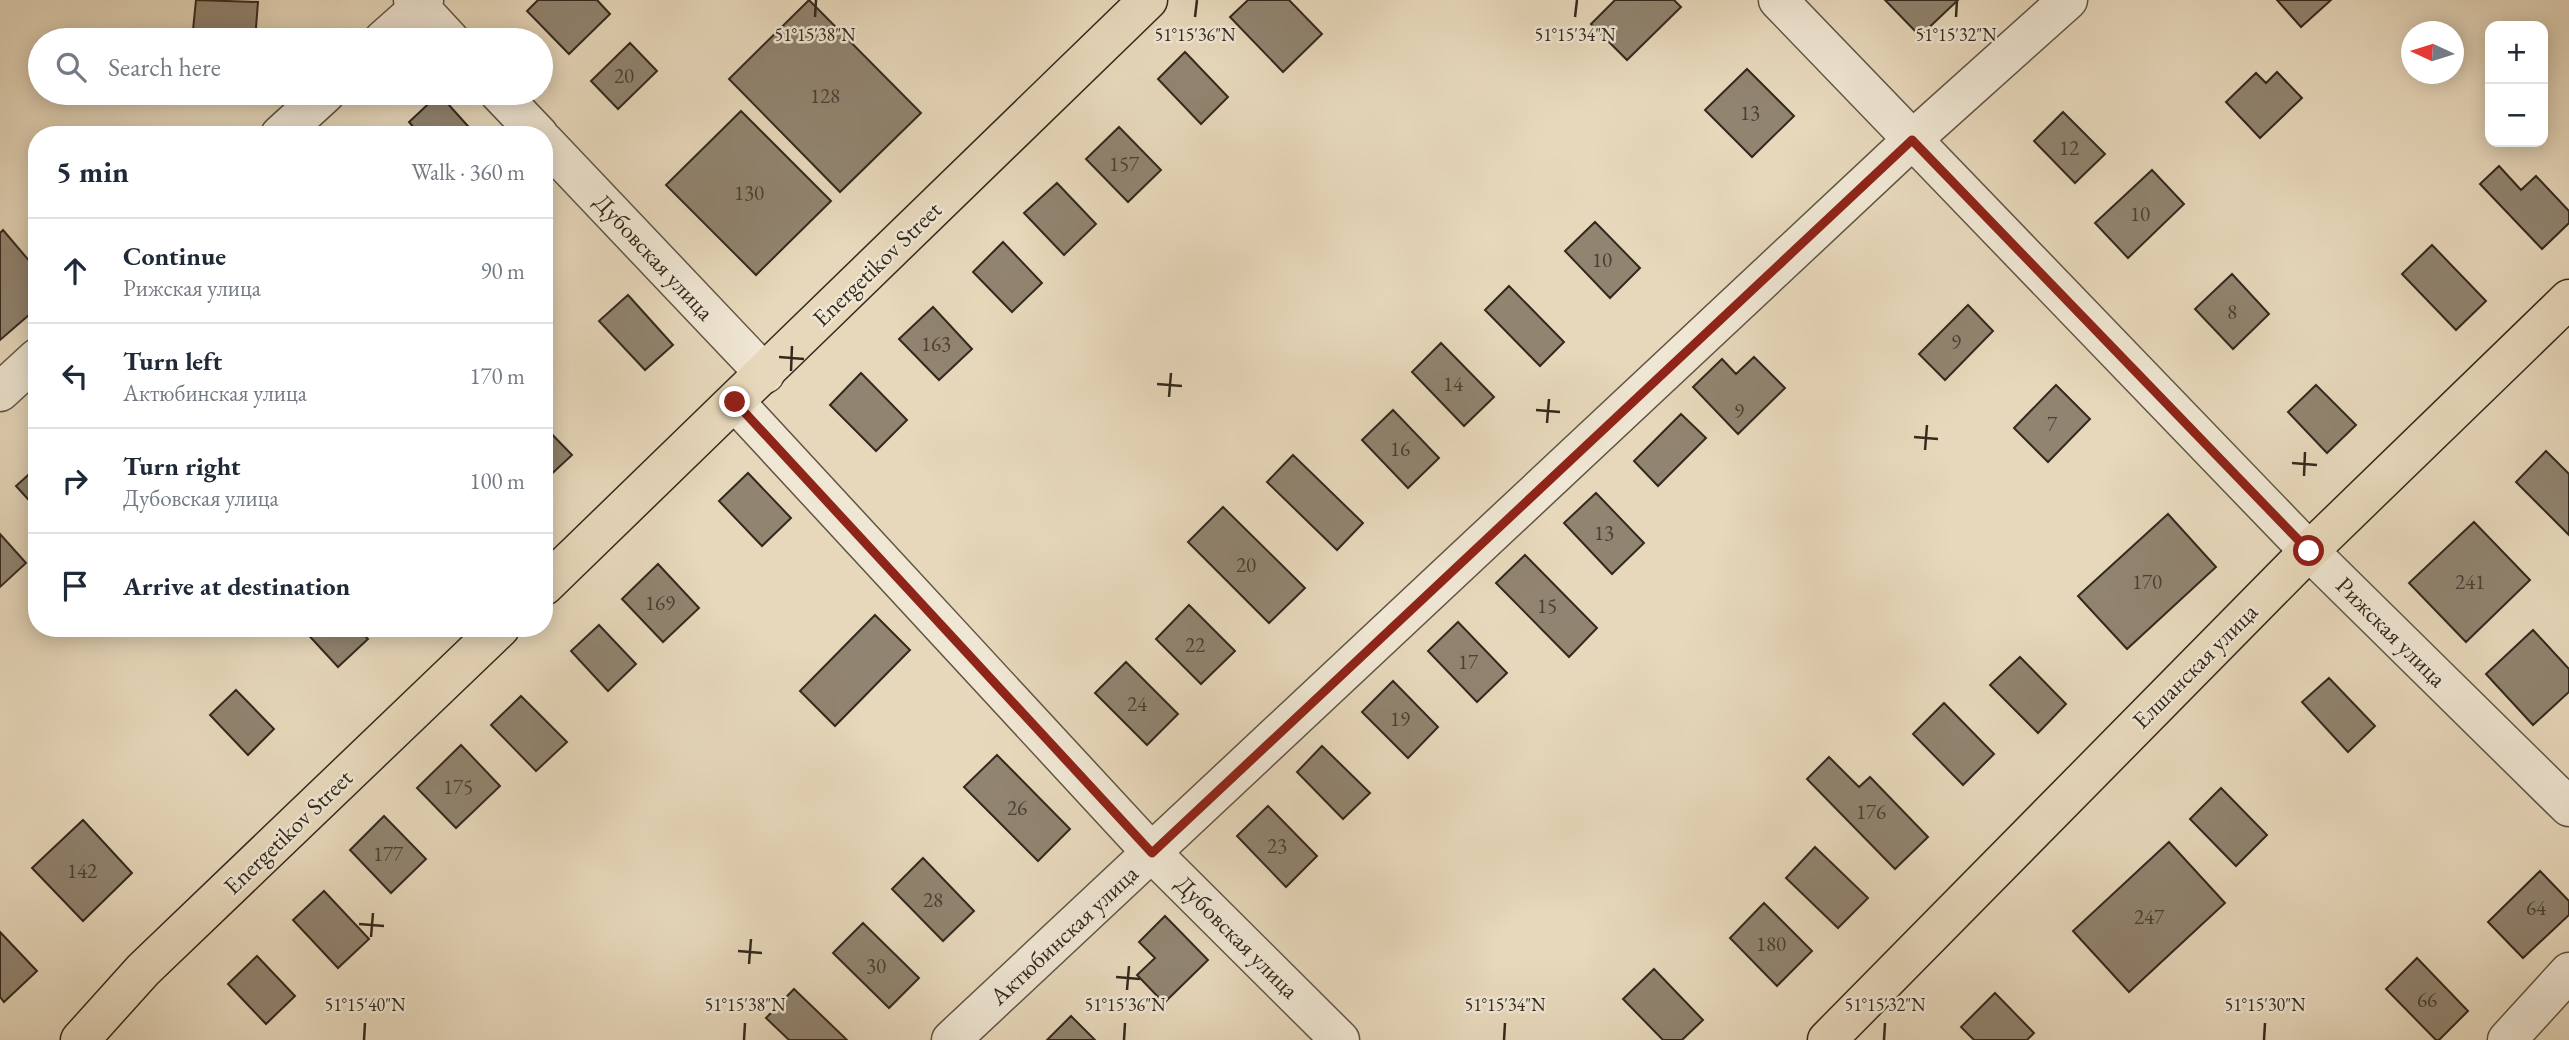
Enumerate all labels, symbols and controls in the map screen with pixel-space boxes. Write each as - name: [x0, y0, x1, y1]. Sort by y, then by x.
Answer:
- north arrow: [2401, 21, 2464, 84]
- map controls: [2485, 21, 2548, 147]
- button: +: [2485, 21, 2548, 84]
- text: 51°15'38"N: [775, 23, 856, 46]
- text: 51°15'36"N: [1155, 23, 1236, 46]
- text: 51°15'34"N: [1535, 23, 1616, 46]
- text: 51°15'32"N: [1916, 23, 1997, 46]
- search box: [28, 28, 553, 105]
- icon: search: [52, 48, 90, 86]
- text: Search here: [108, 50, 221, 84]
- house number: 20: [614, 62, 634, 89]
- house number: 128: [810, 82, 840, 109]
- button: −: [2485, 84, 2548, 147]
- house number: 13: [1740, 99, 1760, 126]
- house number: 12: [2059, 134, 2079, 161]
- house number: 157: [1109, 150, 1140, 177]
- text: 5 min: [56, 152, 129, 191]
- text: Walk · 360 m: [411, 157, 525, 187]
- house number: 130: [734, 179, 764, 206]
- street label: Дубовская улица: [588, 187, 721, 327]
- street label: Energetikov Street: [806, 194, 948, 333]
- house number: 10: [2130, 200, 2150, 227]
- text: Continue: [123, 239, 226, 273]
- house number: 10: [1592, 246, 1612, 273]
- icon: ahead: [56, 252, 94, 290]
- text: 90 m: [480, 256, 525, 286]
- text: Рижская улица: [123, 273, 261, 303]
- house number: 8: [2227, 298, 2237, 325]
- house number: 9: [1951, 328, 1961, 355]
- house number: 163: [921, 330, 951, 357]
- text: Turn left: [123, 344, 222, 378]
- icon: left: [56, 357, 94, 395]
- text: 170 m: [469, 361, 525, 391]
- house number: 14: [1443, 370, 1464, 397]
- text: Актюбинская улица: [123, 378, 307, 408]
- route end: [719, 386, 750, 417]
- house number: 9: [1734, 397, 1744, 424]
- house number: 7: [2047, 410, 2058, 437]
- house number: 16: [1390, 435, 1410, 462]
- text: Turn right: [123, 449, 241, 483]
- icon: right: [56, 462, 94, 500]
- text: 100 m: [469, 466, 525, 496]
- text: Дубовская улица: [123, 483, 279, 513]
- house number: 13: [1594, 519, 1614, 546]
- route start: [2293, 535, 2324, 566]
- house number: 20: [1236, 551, 1256, 578]
- icon: arrive: [56, 567, 94, 605]
- house number: 170: [2132, 568, 2162, 595]
- house number: 241: [2455, 568, 2485, 595]
- text: Arrive at destination: [123, 569, 350, 603]
- street label: Рижская улица: [2330, 570, 2453, 694]
- house number: 169: [645, 589, 675, 616]
- house number: 15: [1537, 592, 1557, 619]
- street label: Елшанская улица: [2125, 596, 2264, 735]
- house number: 22: [1185, 631, 1205, 658]
- house number: 17: [1458, 648, 1479, 675]
- house number: 24: [1127, 690, 1148, 717]
- house number: 19: [1390, 705, 1410, 732]
- street label: Energetikov Street: [217, 762, 359, 901]
- house number: 175: [443, 773, 473, 800]
- house number: 26: [1007, 794, 1027, 821]
- house number: 176: [1856, 798, 1886, 825]
- house number: 23: [1267, 832, 1287, 859]
- house number: 177: [373, 840, 404, 867]
- house number: 142: [67, 857, 97, 884]
- street label: Актюбинская улица: [982, 858, 1145, 1012]
- street label: Дубовская улица: [1169, 868, 1306, 1005]
- house number: 28: [923, 886, 943, 913]
- house number: 64: [2526, 894, 2547, 921]
- house number: 247: [2134, 903, 2165, 930]
- house number: 180: [1756, 930, 1786, 957]
- house number: 30: [866, 952, 886, 979]
- house number: 66: [2417, 986, 2437, 1013]
- text: 51°15'40"N: [325, 993, 406, 1016]
- text: 51°15'38"N: [705, 993, 786, 1016]
- text: 51°15'36"N: [1085, 993, 1166, 1016]
- text: 51°15'34"N: [1465, 993, 1546, 1016]
- text: 51°15'32"N: [1845, 993, 1926, 1016]
- text: 51°15'30"N: [2225, 993, 2306, 1016]

